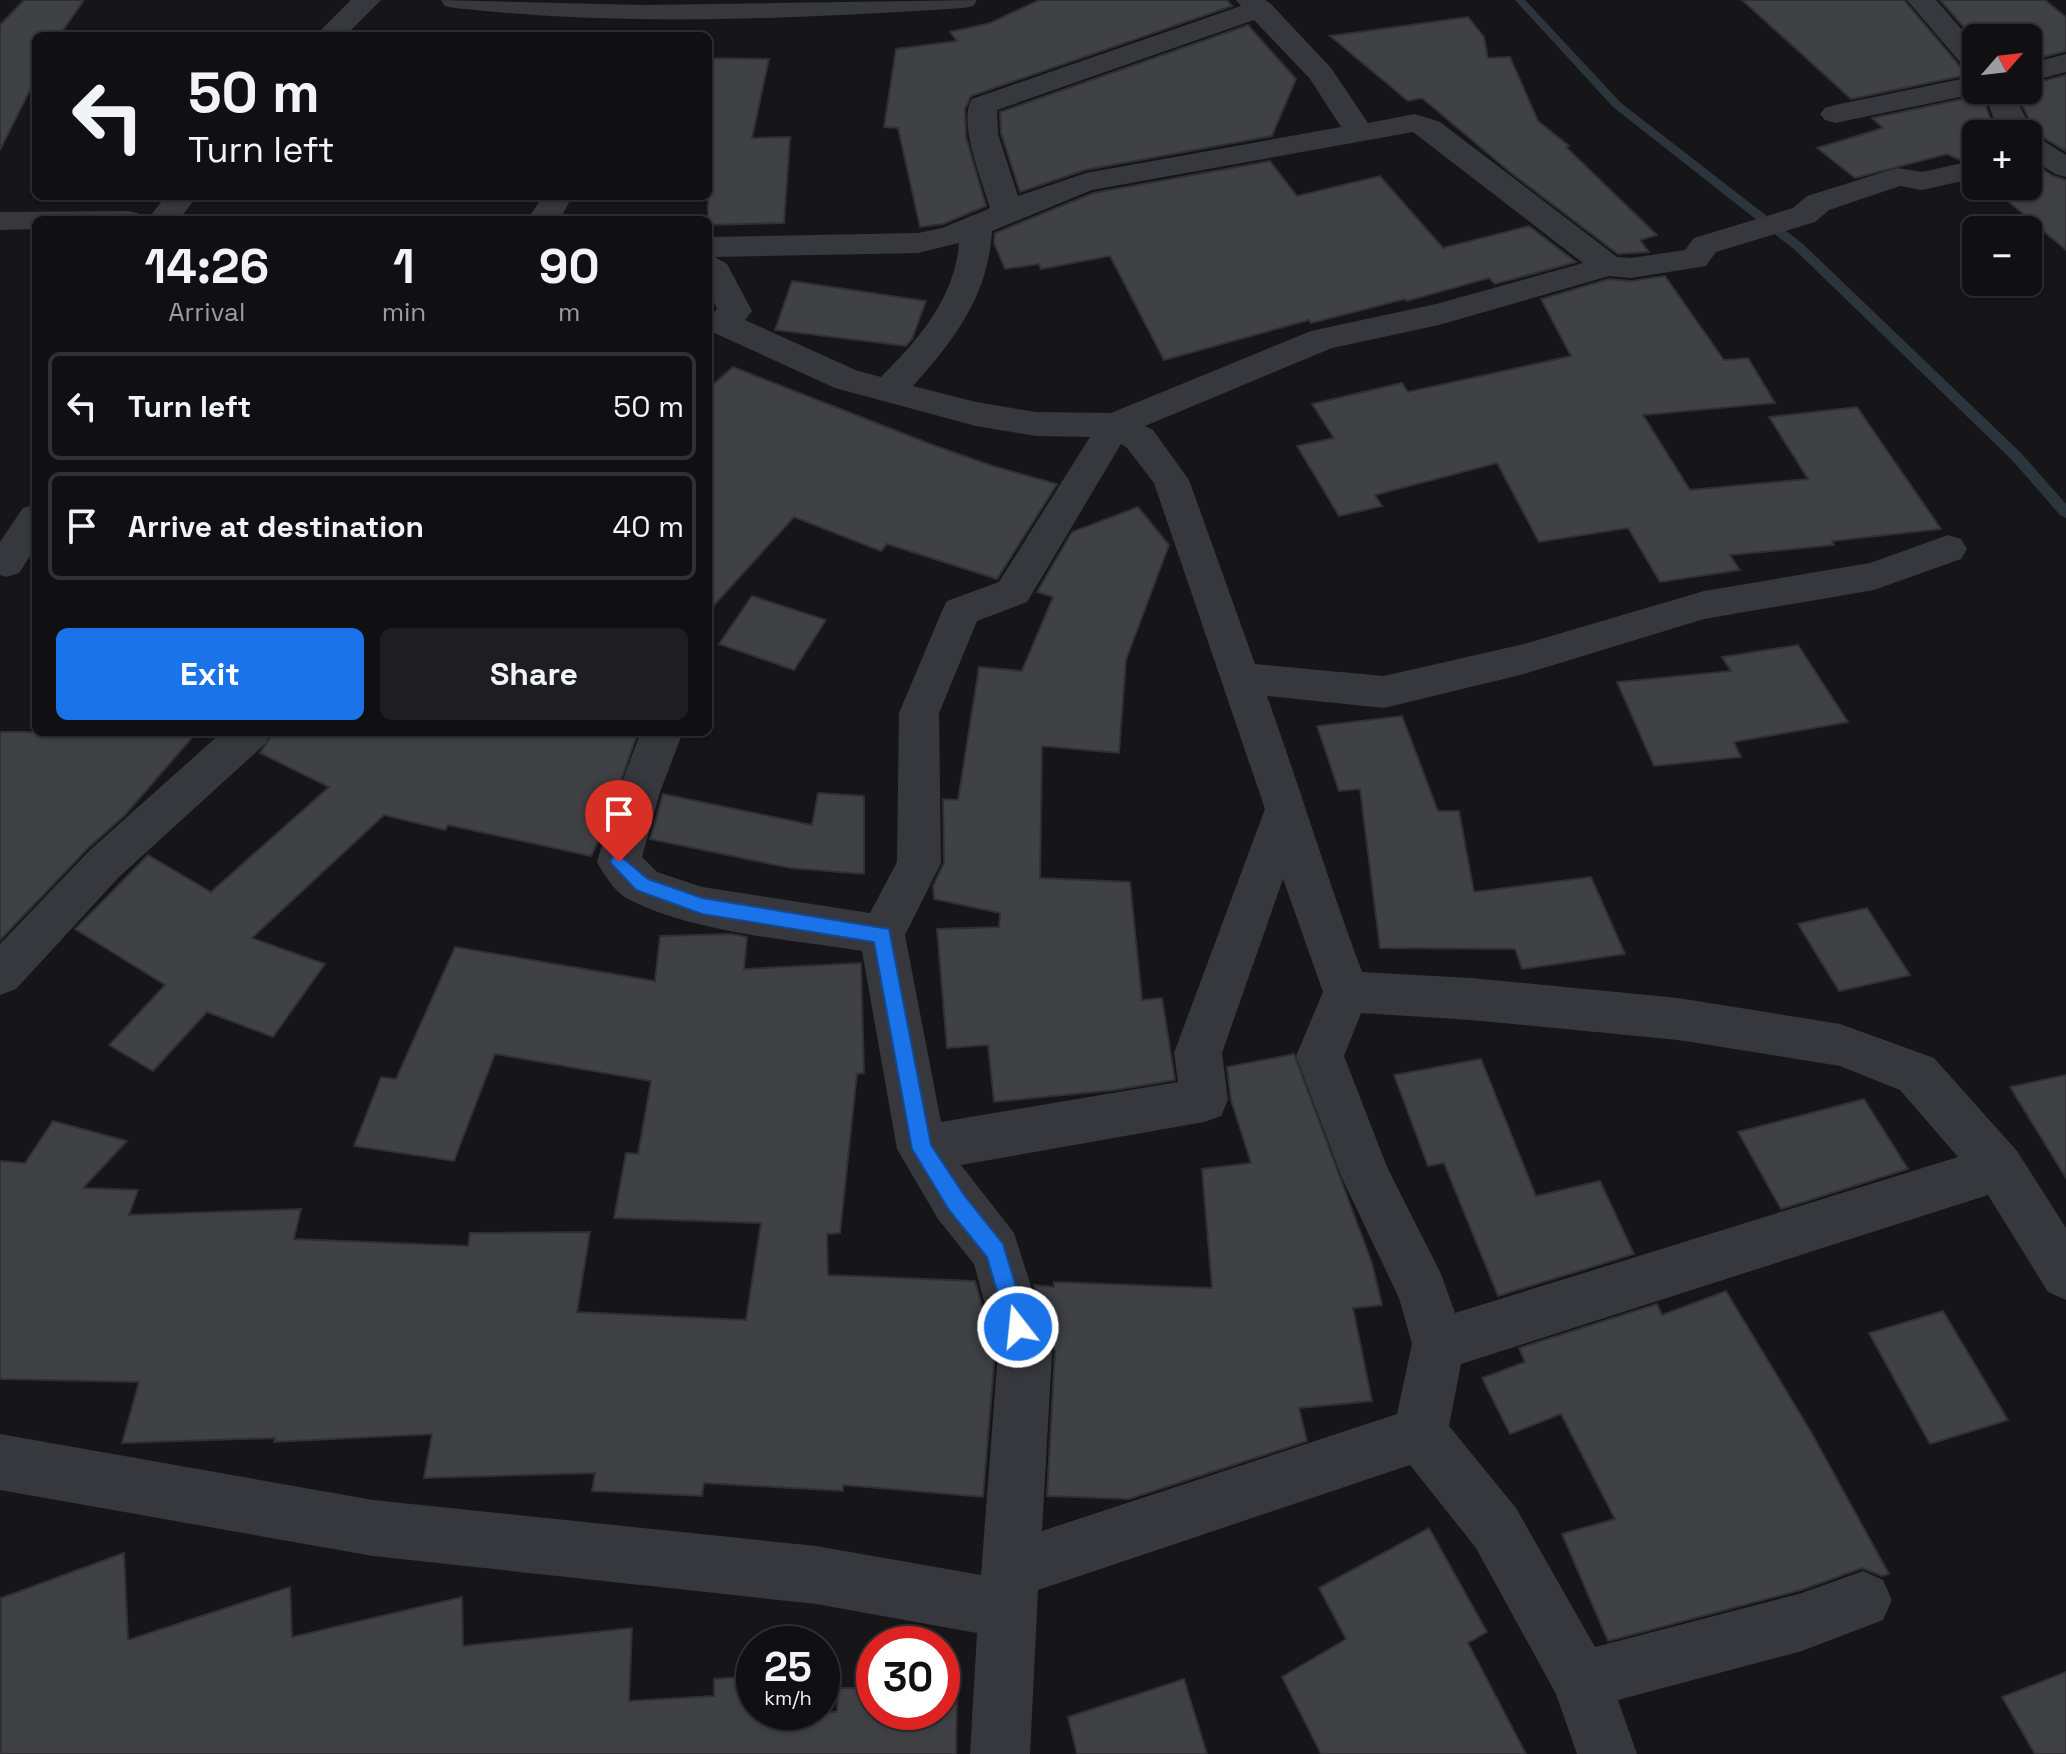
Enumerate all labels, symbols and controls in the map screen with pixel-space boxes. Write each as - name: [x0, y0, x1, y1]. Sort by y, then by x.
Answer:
- north arrow: [1962, 24, 2042, 104]
- map controls: [1962, 24, 2042, 296]
- text: 50 m: [188, 57, 320, 128]
- icon: left: [56, 64, 160, 168]
- button: +: [1962, 120, 2042, 200]
- text: Turn left: [188, 127, 335, 173]
- button: −: [1962, 216, 2042, 296]
- text: 14:26: [144, 236, 269, 297]
- text: 1: [393, 236, 415, 297]
- text: 90: [539, 236, 600, 297]
- text: Arrival: [168, 295, 245, 329]
- text: min: [382, 295, 426, 329]
- text: m: [558, 295, 580, 329]
- icon: left: [60, 384, 104, 428]
- text: Turn left: [128, 387, 251, 426]
- text: 50 m: [613, 387, 684, 426]
- icon: arrive: [60, 504, 104, 548]
- text: Arrive at destination: [128, 507, 424, 546]
- text: 40 m: [613, 507, 684, 546]
- button: Exit: [56, 628, 364, 720]
- button: Share: [380, 628, 688, 720]
- pin: [585, 780, 653, 862]
- icon: arrive: [597, 792, 641, 836]
- position arrow: [976, 1285, 1060, 1369]
- speed limit sign: 30: [856, 1626, 960, 1730]
- text: 25: [764, 1642, 812, 1693]
- text: km/h: [764, 1685, 812, 1711]

